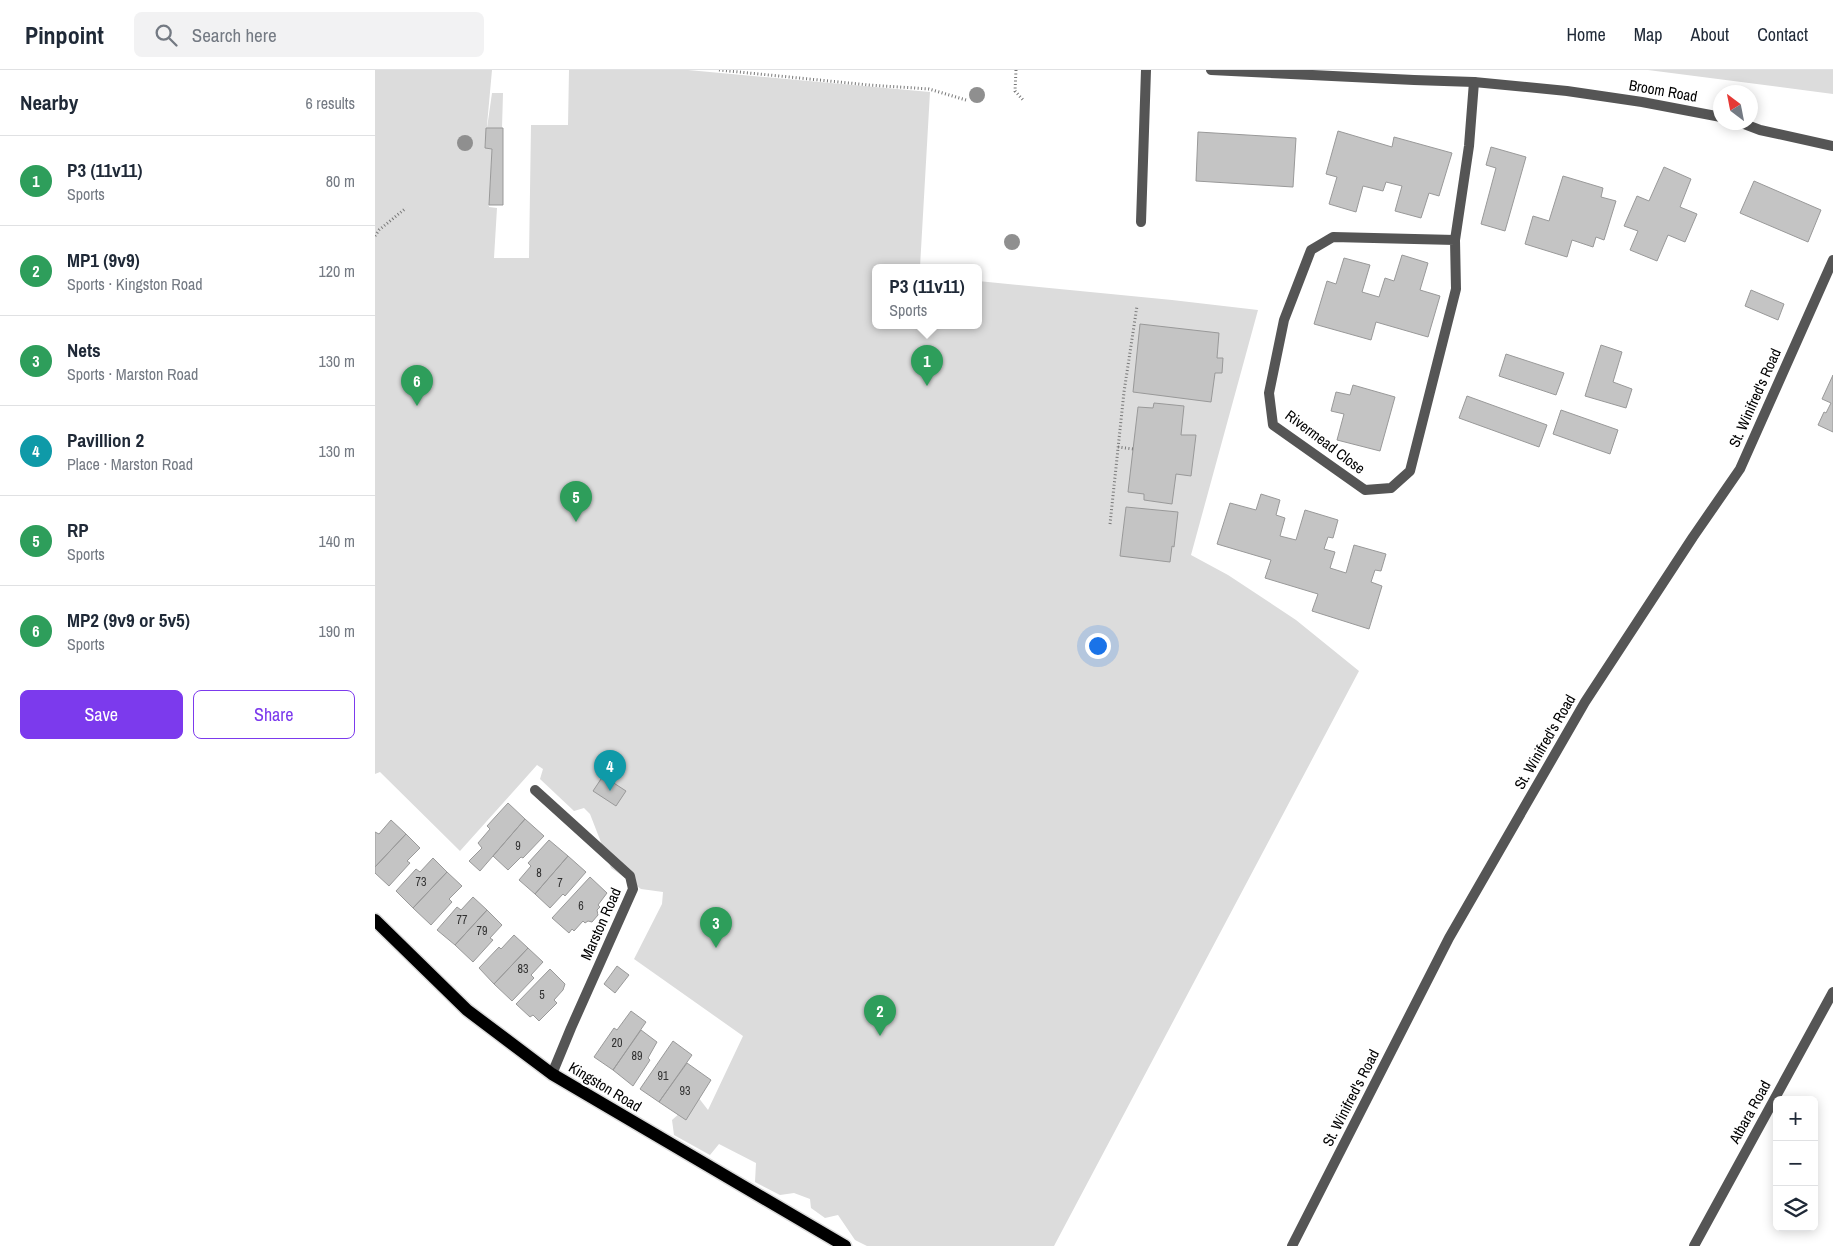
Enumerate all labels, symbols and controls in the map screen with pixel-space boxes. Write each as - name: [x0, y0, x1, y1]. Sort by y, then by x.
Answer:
- search box: [134, 12, 484, 57]
- text: Pinpoint: [25, 19, 104, 51]
- icon: search: [152, 21, 180, 49]
- text: Search here: [192, 22, 277, 48]
- text: Home: [1566, 22, 1606, 47]
- text: Map: [1634, 22, 1663, 47]
- text: About: [1691, 22, 1729, 47]
- text: Contact: [1757, 22, 1808, 47]
- street label: Broom Road: [1627, 74, 1699, 107]
- north arrow: [1713, 85, 1758, 130]
- text: Nearby: [20, 88, 78, 117]
- text: 6 results: [305, 92, 355, 114]
- text: P3 (11v11): [67, 157, 142, 183]
- text: 1: [32, 170, 40, 192]
- text: 80 m: [326, 170, 355, 192]
- text: Sports: [67, 183, 105, 205]
- text: MP1 (9v9): [67, 247, 140, 273]
- text: 2: [32, 260, 40, 282]
- text: 120 m: [319, 260, 355, 282]
- popup: [872, 264, 982, 329]
- text: Sports · Kingston Road: [67, 273, 203, 295]
- text: P3 (11v11): [889, 273, 965, 299]
- text: Sports: [889, 299, 927, 321]
- text: Nets: [67, 337, 101, 363]
- pin: 1: [911, 345, 943, 386]
- street label: St. Winifred's Road: [1723, 345, 1786, 451]
- text: 3: [32, 350, 40, 372]
- text: 130 m: [319, 350, 355, 372]
- text: Sports · Marston Road: [67, 363, 198, 385]
- pin: 6: [401, 365, 433, 406]
- street label: Rivermead Close: [1281, 405, 1370, 479]
- text: Pavillion 2: [67, 427, 144, 453]
- text: 4: [32, 440, 40, 462]
- text: 130 m: [319, 440, 355, 462]
- text: Place · Marston Road: [67, 453, 193, 475]
- pin: 5: [560, 481, 592, 522]
- text: RP: [67, 517, 89, 543]
- text: 5: [32, 530, 40, 552]
- text: 140 m: [319, 530, 355, 552]
- text: Sports: [67, 543, 105, 565]
- text: MP2 (9v9 or 5v5): [67, 607, 190, 633]
- text: 6: [32, 620, 40, 642]
- text: 190 m: [319, 620, 355, 642]
- text: Sports: [67, 633, 105, 655]
- your location: [1085, 633, 1111, 659]
- button: Save: [20, 690, 183, 739]
- button: Share: [193, 690, 355, 739]
- street label: St. Winifred's Road: [1509, 690, 1580, 793]
- pin: 4: [594, 750, 626, 791]
- house number: 9: [515, 838, 521, 854]
- house number: 8: [536, 865, 542, 881]
- house number: 73: [416, 874, 426, 890]
- house number: 7: [557, 875, 563, 891]
- street label: Marston Road: [575, 884, 626, 963]
- house number: 6: [578, 898, 584, 914]
- pin: 3: [700, 907, 732, 948]
- house number: 77: [457, 912, 468, 928]
- house number: 79: [477, 923, 487, 939]
- house number: 83: [518, 961, 528, 977]
- house number: 5: [539, 987, 545, 1003]
- pin: 2: [864, 995, 896, 1036]
- house number: 20: [612, 1035, 622, 1051]
- street label: St. Winifred's Road: [1317, 1046, 1384, 1150]
- house number: 89: [632, 1048, 642, 1064]
- street label: Kingston Road: [565, 1057, 646, 1117]
- house number: 91: [658, 1068, 669, 1084]
- street label: Atbara Road: [1723, 1076, 1775, 1148]
- house number: 93: [680, 1083, 690, 1099]
- map controls: [1773, 1096, 1818, 1231]
- button: +: [1773, 1096, 1818, 1141]
- button: −: [1773, 1141, 1818, 1186]
- button: layers: [1773, 1186, 1818, 1231]

